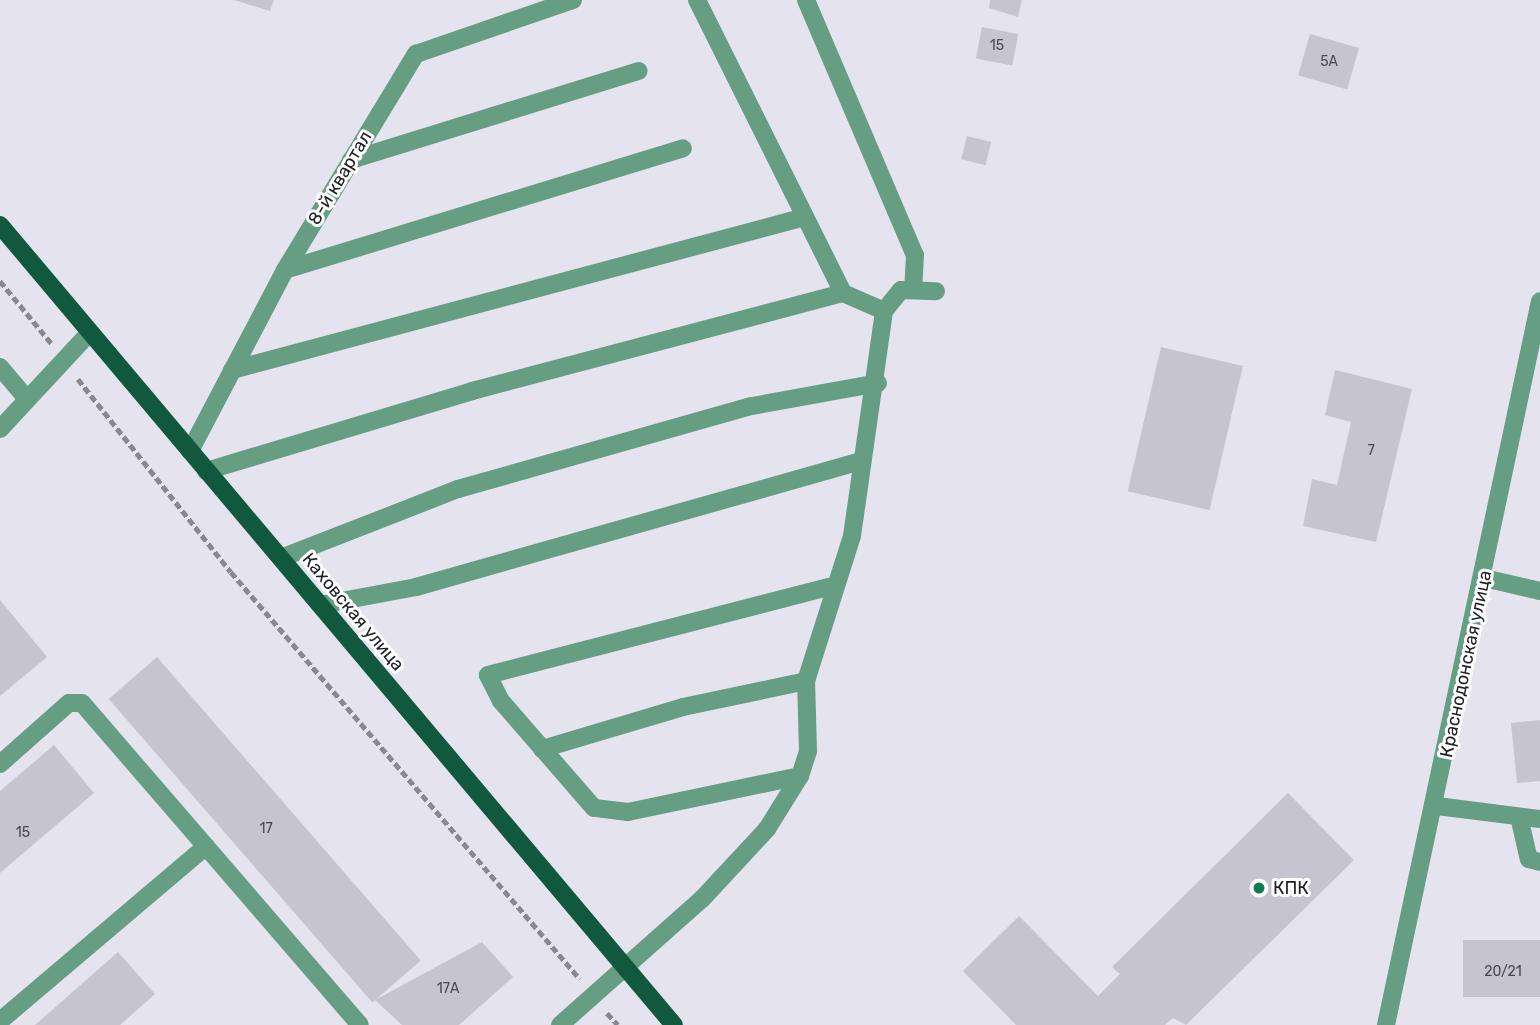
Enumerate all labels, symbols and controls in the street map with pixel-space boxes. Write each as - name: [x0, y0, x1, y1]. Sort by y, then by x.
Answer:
- house number: 15: [990, 38, 1004, 54]
- house number: 5А: [1320, 54, 1338, 70]
- street label: 8-й квартал: [304, 127, 376, 229]
- house number: 7: [1367, 443, 1375, 459]
- street label: Каховская улица: [297, 549, 409, 675]
- street label: Краснодонская улица: [1436, 568, 1496, 760]
- house number: 17: [259, 821, 273, 837]
- house number: 15: [16, 825, 30, 841]
- place label: КПК: [1273, 877, 1309, 899]
- marker: КПК: [1251, 880, 1267, 896]
- house number: 20/21: [1484, 964, 1522, 980]
- house number: 17А: [437, 981, 459, 997]

